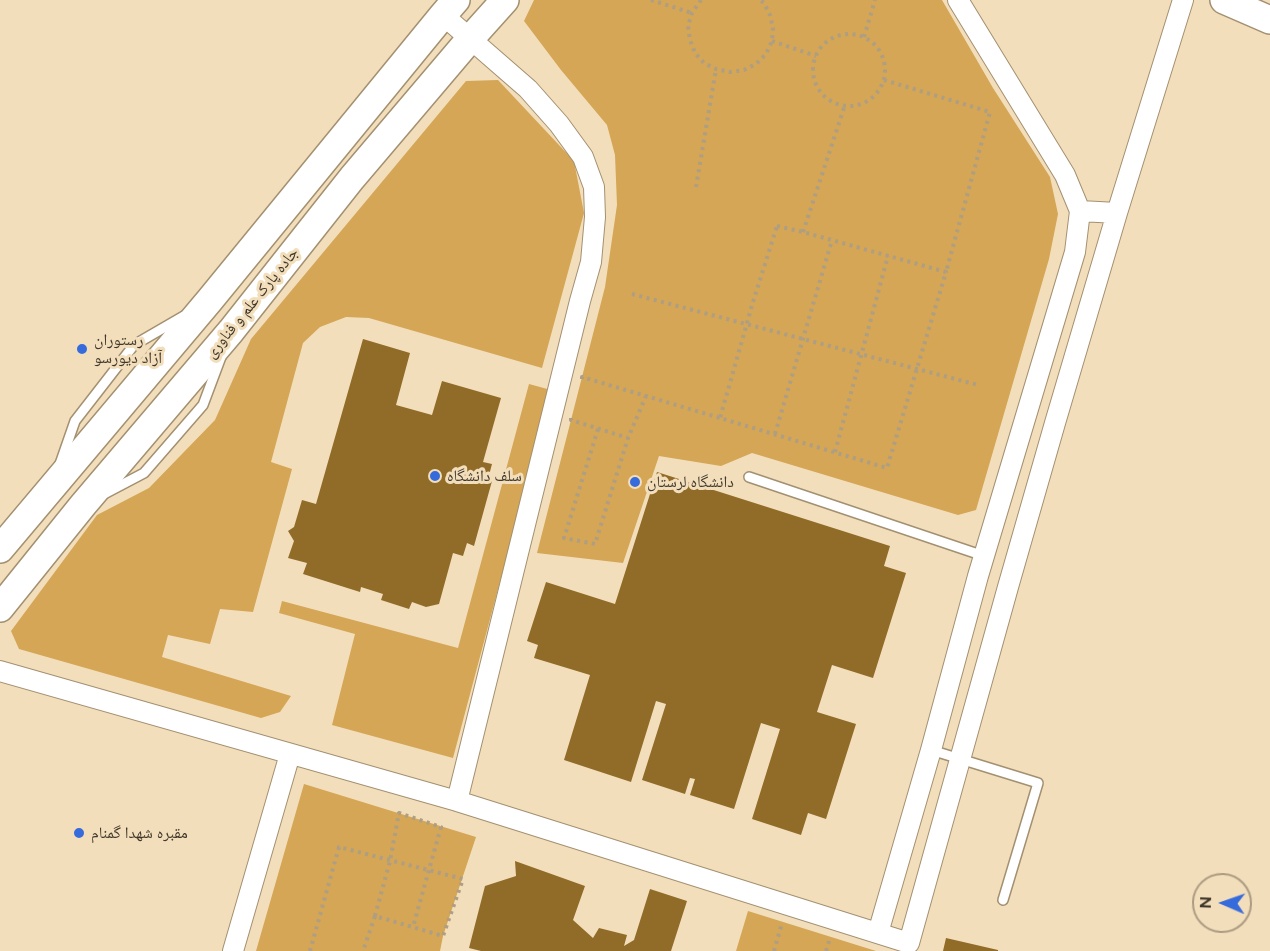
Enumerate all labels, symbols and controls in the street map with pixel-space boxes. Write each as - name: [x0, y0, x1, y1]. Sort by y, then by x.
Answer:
- street label: جاده پارک علم و فناوری: [201, 244, 303, 362]
- place label: رستوران آزاد دیورسو: [94, 330, 162, 368]
- marker: رستوران آزاد دیورسو: [75, 342, 89, 356]
- place label: سلف دانشگاه: [447, 466, 522, 486]
- marker: سلف دانشگاه: [428, 469, 442, 483]
- place label: دانشگاه لرستان: [647, 472, 734, 492]
- marker: دانشگاه لرستان: [628, 475, 642, 489]
- place label: مقبره شهدا گمنام: [91, 823, 188, 843]
- marker: مقبره شهدا گمنام: [72, 826, 86, 840]
- north arrow: [1192, 873, 1252, 933]
- text: N: [1196, 896, 1215, 909]

